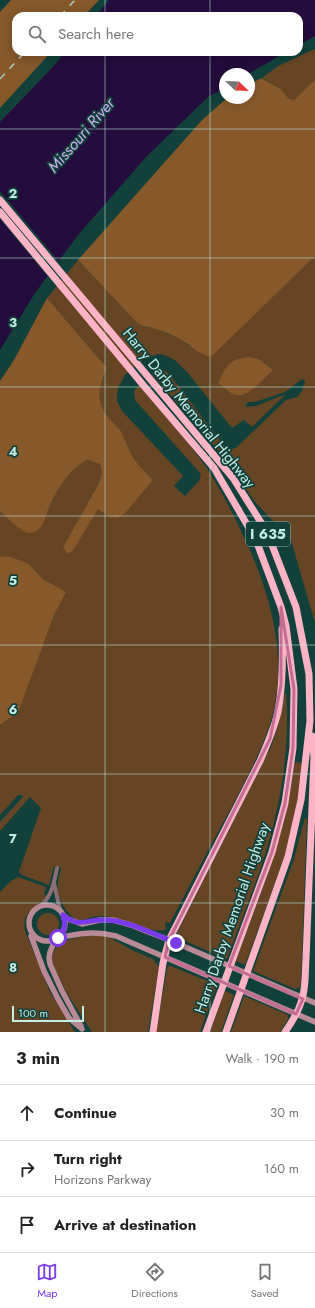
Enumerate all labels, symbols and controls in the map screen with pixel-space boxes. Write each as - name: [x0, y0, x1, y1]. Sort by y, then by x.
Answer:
- search box: [12, 12, 303, 56]
- icon: search: [26, 23, 48, 45]
- text: Search here: [58, 23, 134, 45]
- north arrow: [219, 68, 255, 104]
- water label: Missouri River: [42, 91, 121, 177]
- text: 2: [9, 184, 17, 203]
- text: 3: [9, 313, 17, 332]
- street label: Harry Darby Memorial Highway: [117, 323, 261, 493]
- text: 4: [8, 442, 18, 461]
- road number: I 635: [246, 522, 290, 546]
- text: 5: [9, 571, 17, 590]
- text: 6: [9, 700, 18, 719]
- street label: Harry Darby Memorial Highway: [189, 819, 275, 1016]
- text: 7: [9, 829, 17, 848]
- route start: [49, 929, 67, 947]
- route end: [167, 934, 185, 952]
- text: 8: [9, 958, 17, 977]
- scale bar: [12, 1004, 84, 1023]
- text: 100 m: [18, 1005, 48, 1021]
- text: 3 min: [16, 1046, 60, 1070]
- text: Walk · 190 m: [226, 1049, 299, 1068]
- icon: ahead: [16, 1102, 38, 1124]
- text: Continue: [54, 1102, 117, 1124]
- text: 30 m: [270, 1103, 299, 1122]
- text: Turn right: [54, 1148, 122, 1170]
- icon: right: [16, 1158, 38, 1180]
- text: 160 m: [264, 1159, 299, 1178]
- text: Horizons Parkway: [54, 1170, 151, 1189]
- icon: arrive: [16, 1214, 38, 1236]
- text: Arrive at destination: [54, 1214, 196, 1236]
- tab: Map: [36, 1261, 58, 1301]
- tab: Directions: [131, 1261, 178, 1301]
- tab: Saved: [251, 1261, 279, 1301]

